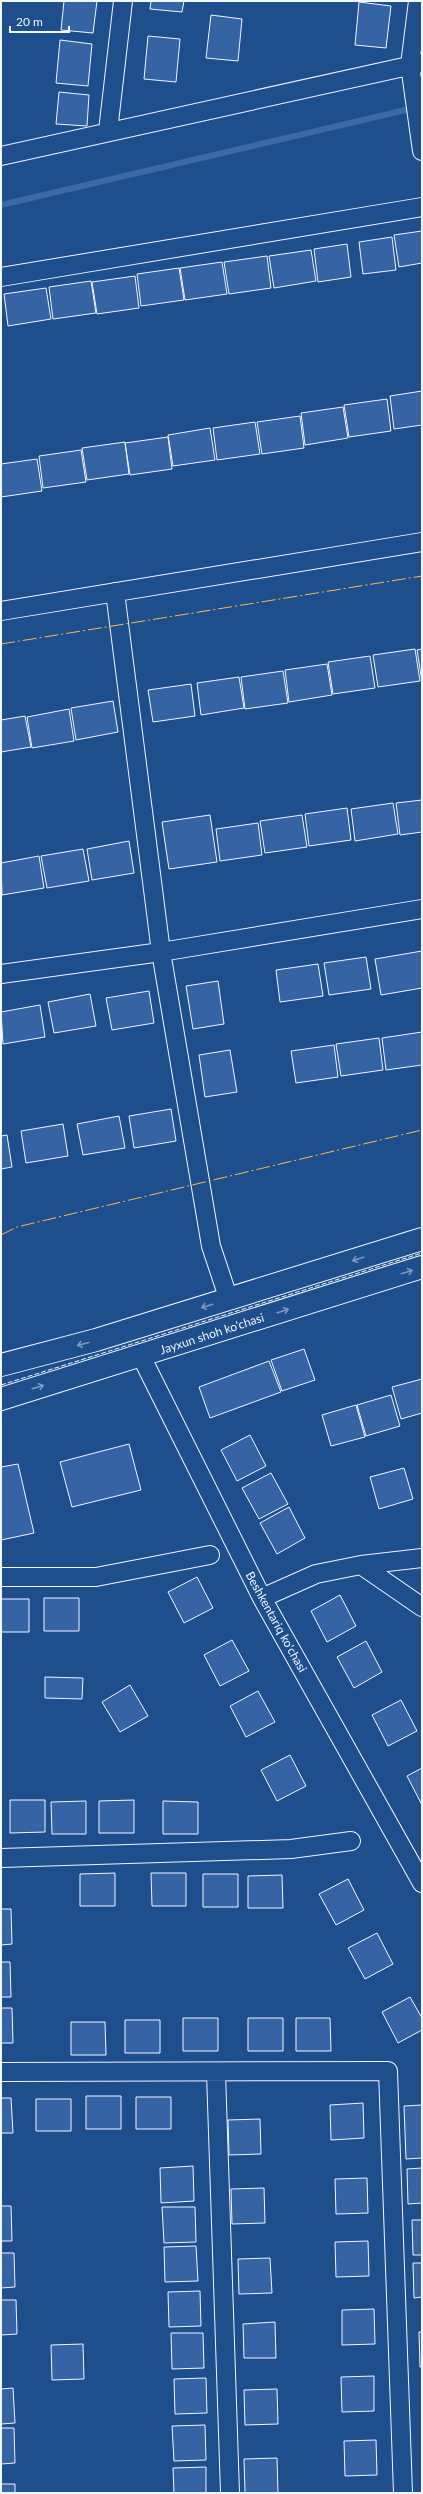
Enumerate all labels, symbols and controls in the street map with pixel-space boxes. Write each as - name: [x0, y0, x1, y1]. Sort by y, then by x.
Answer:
- scale bar: [10, 8, 69, 34]
- text: 20 m: [16, 14, 43, 29]
- one-way arrow: [352, 1256, 365, 1263]
- one-way arrow: [400, 1268, 413, 1275]
- one-way arrow: [201, 1303, 214, 1310]
- one-way arrow: [276, 1307, 289, 1314]
- street label: Jayxun shoh ko'chasi: [158, 1310, 266, 1357]
- one-way arrow: [77, 1341, 90, 1348]
- one-way arrow: [32, 1383, 45, 1390]
- street label: Beshkentariq ko'chasi: [243, 1569, 310, 1675]

